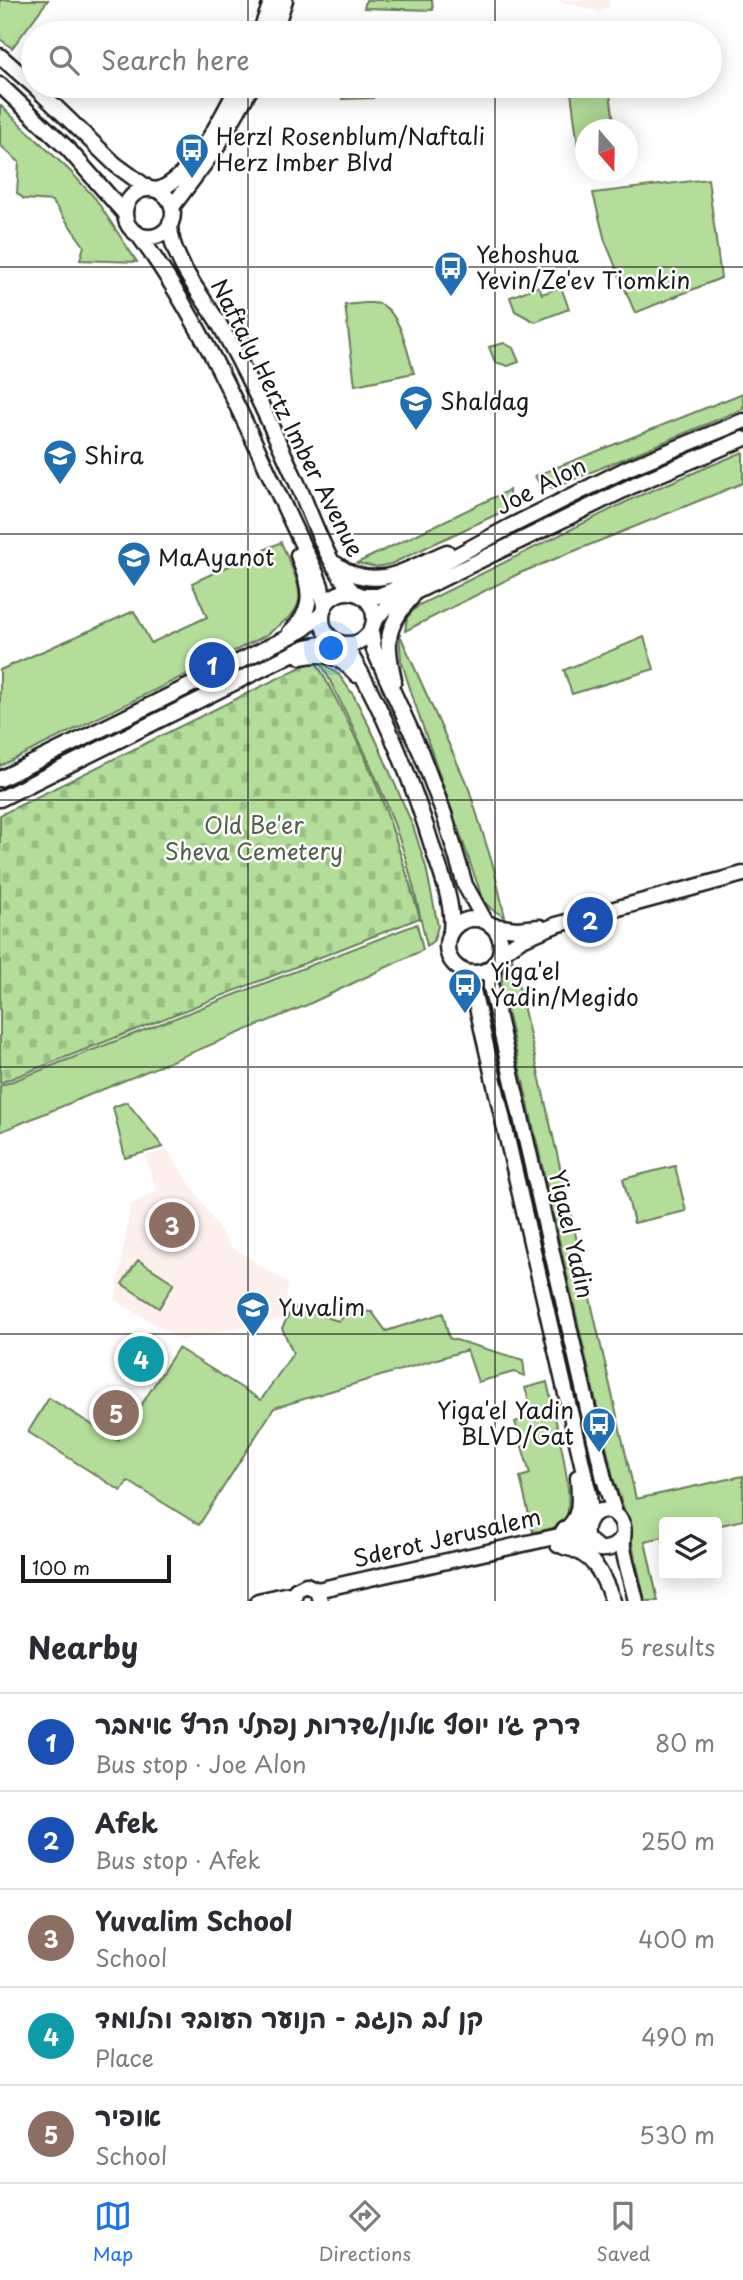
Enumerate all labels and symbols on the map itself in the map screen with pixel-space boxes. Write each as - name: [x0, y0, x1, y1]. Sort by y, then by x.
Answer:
- place label: Herzl Rosenblum/Naftali Herz Imber Blvd: [216, 118, 485, 179]
- north arrow: [575, 119, 638, 182]
- bus stop icon: Herzl Rosenblum/Naftali Herz Imber Blvd: [173, 131, 211, 180]
- place label: Yehoshua Yevin/Ze'ev Tiomkin: [476, 236, 690, 297]
- bus stop icon: Yehoshua Yevin/Ze'ev Tiomkin: [432, 249, 470, 298]
- street label: Naftaly Hertz Imber Avenue: [203, 272, 374, 562]
- school or university icon: Shaldag: [397, 383, 435, 432]
- place label: Shaldag: [440, 383, 529, 418]
- school or university icon: Shira: [41, 437, 79, 486]
- place label: Shira: [84, 437, 144, 472]
- street label: Joe Alon: [489, 447, 592, 522]
- school or university icon: MaAyanot: [115, 539, 153, 588]
- place label: MaAyanot: [158, 539, 275, 574]
- your location: [314, 631, 348, 665]
- pin: 1: [189, 639, 235, 691]
- park label: Old Be'er Sheva Cemetery: [165, 807, 343, 868]
- pin: 2: [567, 894, 613, 946]
- place label: Yiga'el Yadin/Megido: [490, 953, 639, 1014]
- bus stop icon: Yiga'el Yadin/Megido: [446, 966, 484, 1015]
- street label: Yigael Yadin: [541, 1166, 604, 1301]
- pin: 3: [149, 1199, 195, 1251]
- school or university icon: Yuvalim: [234, 1289, 272, 1338]
- place label: Yuvalim: [278, 1289, 365, 1324]
- pin: 4: [118, 1333, 164, 1385]
- pin: 5: [93, 1387, 139, 1439]
- place label: Yiga'el Yadin BLVD/Gat: [437, 1392, 574, 1453]
- bus stop icon: Yiga'el Yadin BLVD/Gat: [580, 1405, 618, 1454]
- street label: Sderot Jerusalem: [349, 1498, 544, 1575]
- scale bar: [21, 1552, 172, 1584]

